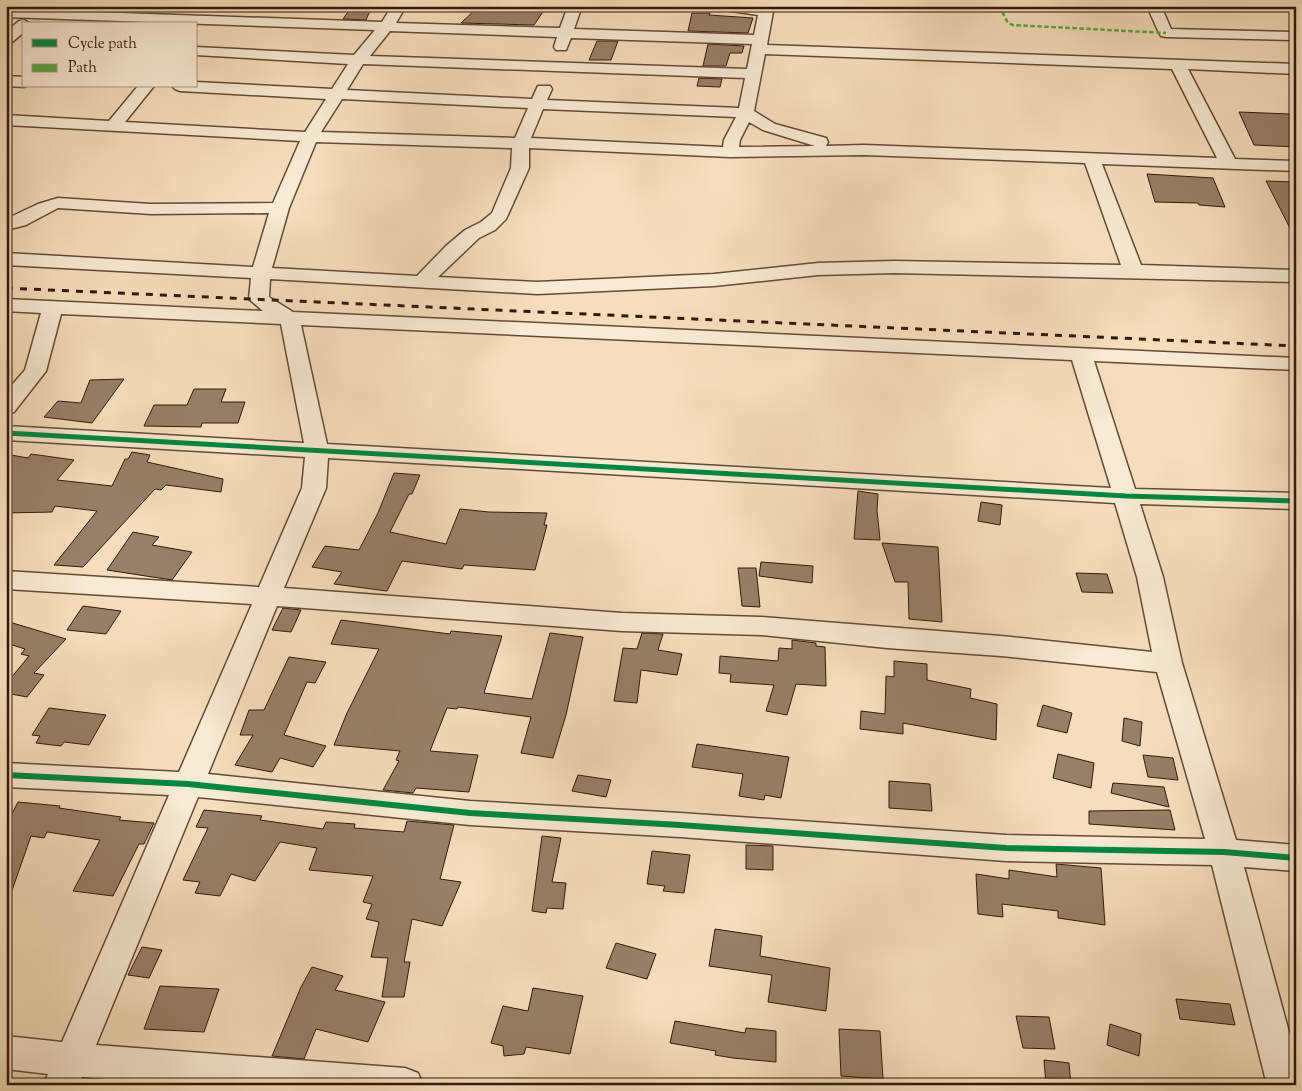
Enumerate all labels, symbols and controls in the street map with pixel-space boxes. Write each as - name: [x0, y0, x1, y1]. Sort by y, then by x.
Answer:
- legend: [22, 22, 198, 88]
- text: Cycle path: [68, 34, 137, 55]
- text: Path: [68, 58, 97, 79]

